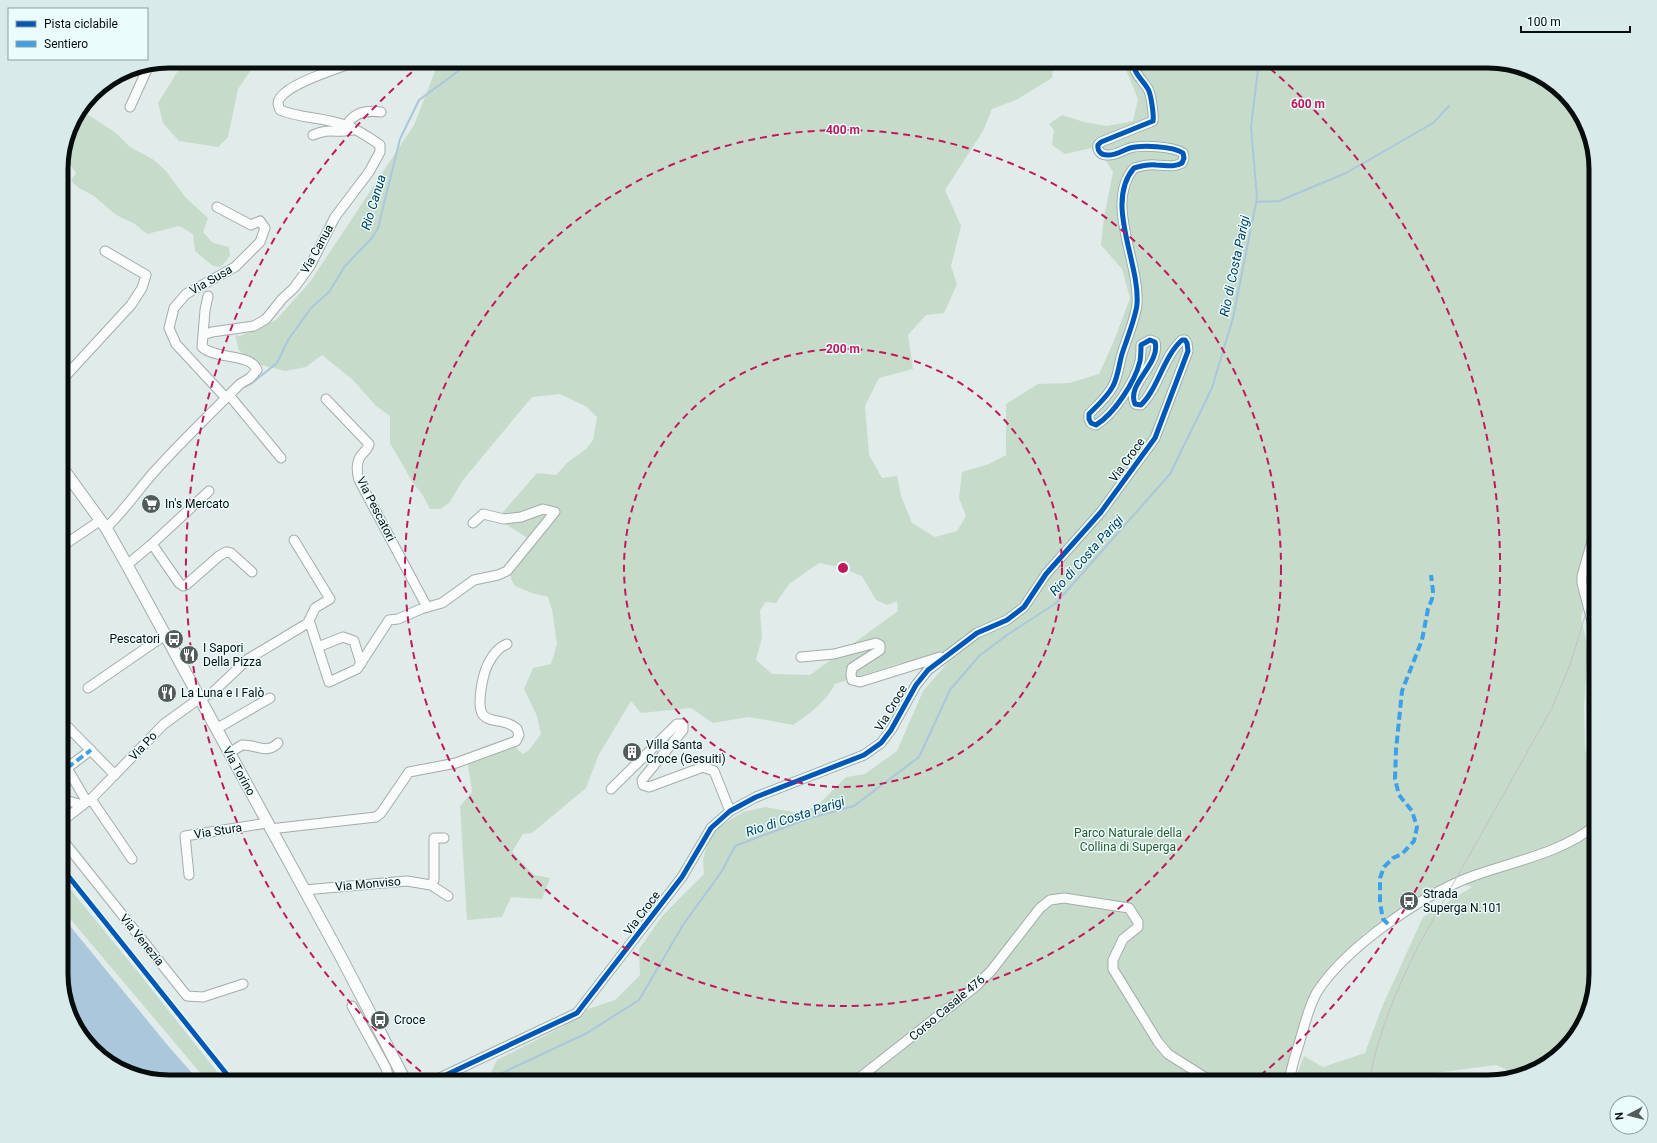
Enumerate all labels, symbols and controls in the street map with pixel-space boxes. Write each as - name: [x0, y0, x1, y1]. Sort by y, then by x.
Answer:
- legend: [8, 8, 148, 60]
- scale bar: [1521, 8, 1630, 34]
- text: 100 m: [1527, 15, 1561, 29]
- text: Pista ciclabile: [44, 17, 118, 31]
- text: Sentiero: [44, 37, 88, 51]
- text: 600 m: [1291, 97, 1325, 111]
- text: 400 m: [826, 123, 860, 137]
- water label: Rio Canua: [358, 173, 389, 232]
- water label: Rio di Costa Parigi: [1216, 213, 1253, 318]
- street label: Via Canua: [298, 222, 336, 276]
- street label: Via Susa: [187, 262, 235, 298]
- text: 200 m: [826, 342, 860, 356]
- street label: Via Croce: [1106, 435, 1148, 485]
- street label: Via Pescatori: [354, 474, 398, 544]
- supermarket icon: In's Mercato: [140, 493, 162, 515]
- place label: In's Mercato: [165, 497, 229, 511]
- water label: Rio di Costa Parigi: [1046, 511, 1127, 599]
- centre of rings: [836, 561, 850, 575]
- bus stop icon: Pescatori: [163, 628, 185, 650]
- place label: Pescatori: [110, 632, 160, 646]
- place label: I Sapori Della Pizza: [203, 641, 262, 669]
- restaurant icon: I Sapori Della Pizza: [178, 644, 200, 666]
- restaurant icon: La Luna e I Falò: [156, 682, 178, 704]
- street label: Via Croce: [872, 682, 910, 734]
- place label: La Luna e I Falò: [181, 686, 264, 700]
- street label: Via Po: [126, 729, 160, 763]
- place label: Villa Santa Croce (Gesuiti): [646, 738, 726, 766]
- building icon: Villa Santa Croce (Gesuiti): [621, 741, 643, 763]
- street label: Via Torino: [220, 744, 258, 798]
- water label: Rio di Costa Parigi: [744, 793, 847, 840]
- street label: Via Stura: [193, 820, 243, 842]
- park label: Parco Naturale della Collina di Superga: [1074, 826, 1182, 854]
- street label: Via Monviso: [335, 874, 402, 894]
- place label: Strada Superga N.101: [1423, 887, 1502, 915]
- street label: Via Croce: [621, 888, 663, 938]
- bus stop icon: Strada Superga N.101: [1398, 890, 1420, 912]
- street label: Via Venezia: [117, 911, 167, 969]
- street label: Corso Casale 476: [906, 972, 988, 1044]
- bus stop icon: Croce: [369, 1009, 391, 1031]
- place label: Croce: [394, 1013, 425, 1027]
- north arrow: [1609, 1095, 1649, 1135]
- text: N: [1613, 1111, 1626, 1121]

